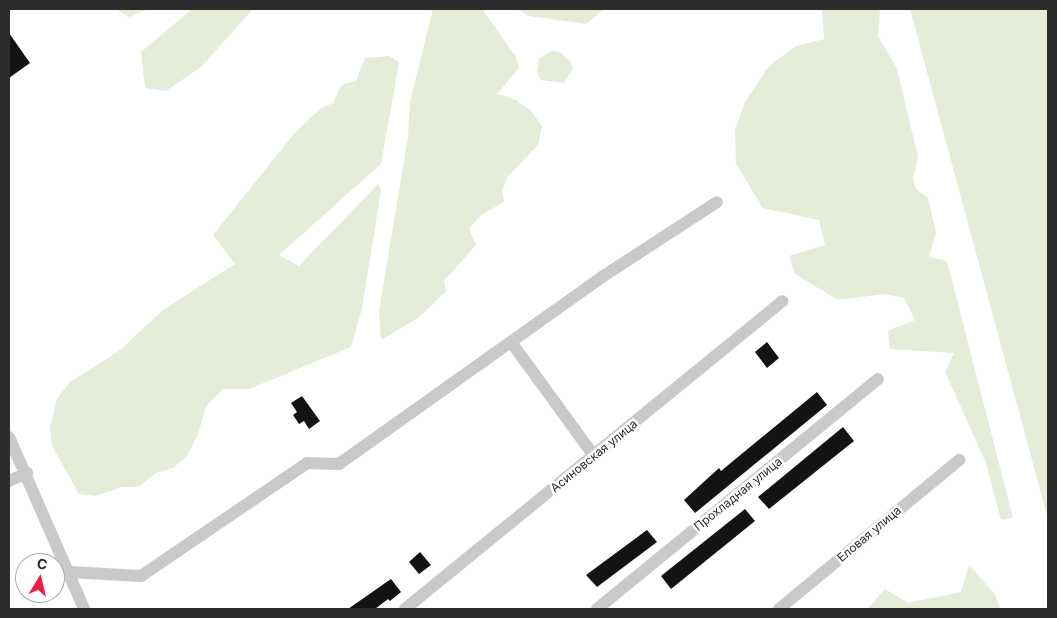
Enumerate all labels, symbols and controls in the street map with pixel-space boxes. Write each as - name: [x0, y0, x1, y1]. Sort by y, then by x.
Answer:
- street label: Асиновская улица: [548, 417, 640, 495]
- street label: Прохладная улица: [691, 454, 785, 534]
- street label: Еловая улица: [834, 503, 904, 565]
- north arrow: [15, 553, 65, 603]
- text: С: [36, 554, 49, 573]

